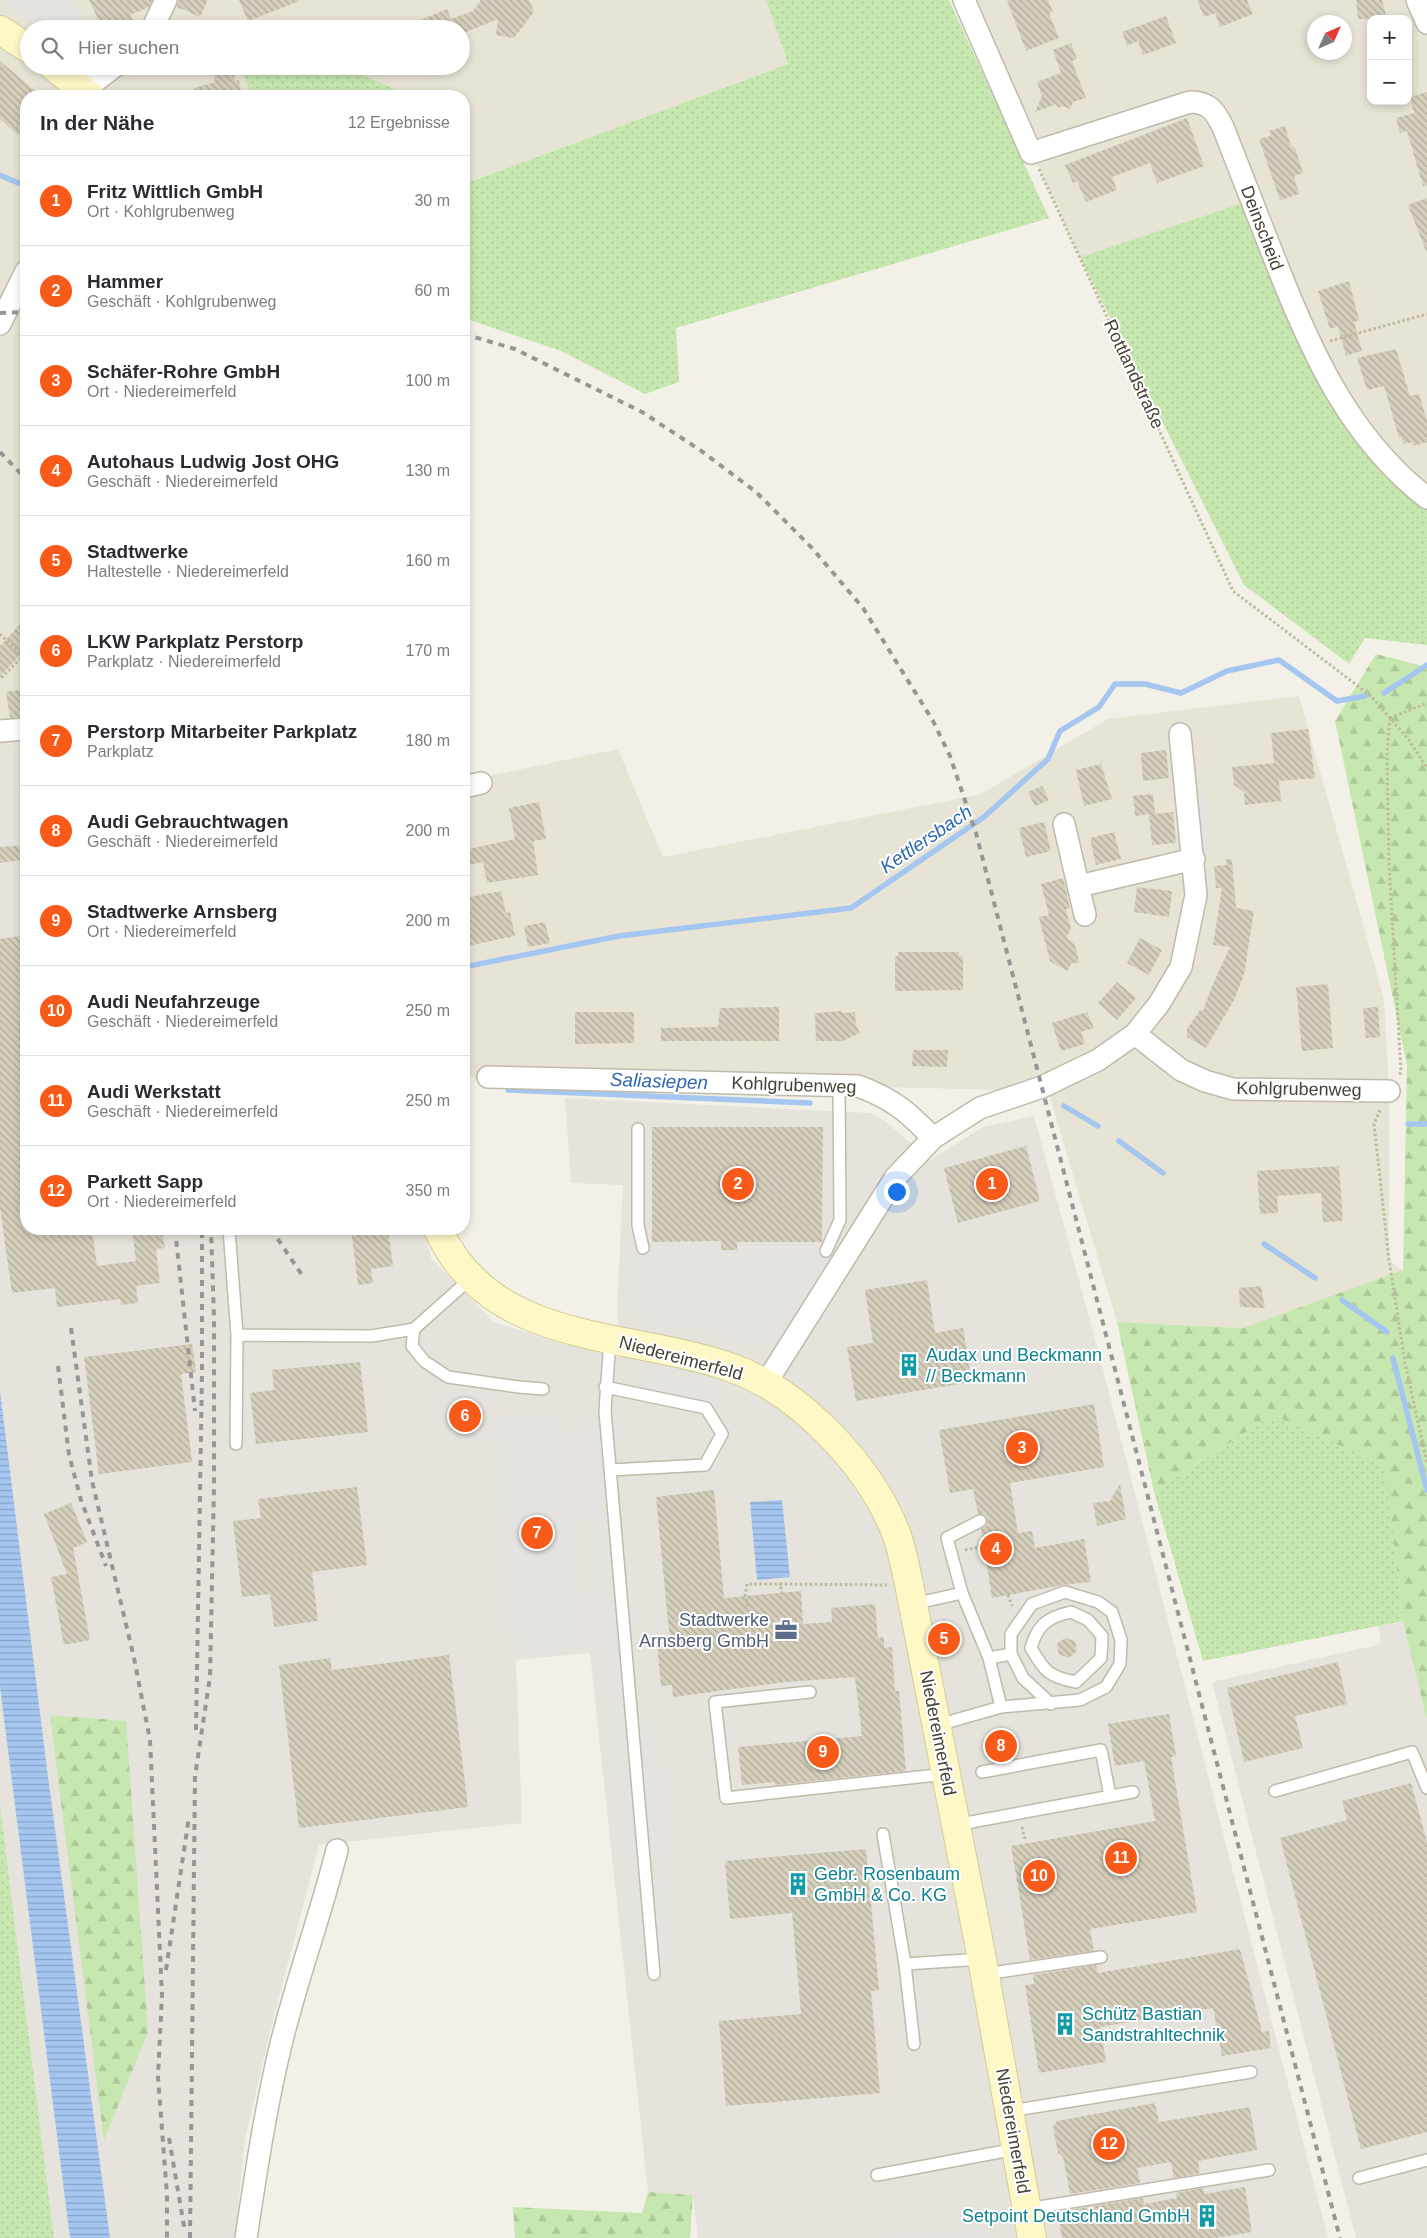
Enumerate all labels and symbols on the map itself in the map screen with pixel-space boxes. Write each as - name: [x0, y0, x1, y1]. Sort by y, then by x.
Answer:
- north arrow: [1307, 15, 1352, 60]
- street label: Deinscheid: [1237, 183, 1287, 273]
- street label: Rottlandstraße: [1100, 316, 1168, 432]
- water label: Kettlersbach: [876, 801, 976, 877]
- water label: Saliasiepen: [610, 1069, 708, 1093]
- street label: Kohlgrubenweg: [731, 1073, 857, 1097]
- street label: Kohlgrubenweg: [1236, 1078, 1362, 1100]
- pin: 2: [722, 1165, 754, 1203]
- pin: 1: [976, 1165, 1008, 1203]
- your location: [884, 1179, 910, 1205]
- street label: Niedereimerfeld: [617, 1332, 745, 1384]
- place label: Audax und Beckmann // Beckmann: [926, 1345, 1102, 1386]
- building icon: Audax und Beckmann // Beckmann: [896, 1352, 922, 1378]
- pin: 6: [449, 1397, 481, 1435]
- pin: 3: [1006, 1429, 1038, 1467]
- pin: 7: [521, 1514, 553, 1552]
- pin: 4: [980, 1530, 1012, 1568]
- place label: Stadtwerke Arnsberg GmbH: [639, 1610, 769, 1651]
- office icon: Stadtwerke Arnsberg GmbH: [773, 1617, 799, 1643]
- pin: 5: [928, 1620, 960, 1658]
- street label: Niedereimerfeld: [916, 1669, 960, 1797]
- pin: 8: [985, 1727, 1017, 1765]
- pin: 9: [807, 1733, 839, 1771]
- pin: 11: [1105, 1839, 1137, 1877]
- pin: 10: [1023, 1857, 1055, 1895]
- place label: Gebr. Rosenbaum GmbH & Co. KG: [814, 1864, 960, 1905]
- building icon: Gebr. Rosenbaum GmbH & Co. KG: [785, 1871, 811, 1897]
- place label: Schütz Bastian Sandstrahltechnik: [1082, 2004, 1226, 2045]
- building icon: Schütz Bastian Sandstrahltechnik: [1052, 2011, 1078, 2037]
- street label: Niedereimerfeld: [992, 2067, 1034, 2195]
- pin: 12: [1093, 2125, 1125, 2163]
- building icon: Setpoint Deutschland GmbH: [1194, 2203, 1220, 2229]
- place label: Setpoint Deutschland GmbH: [962, 2206, 1190, 2226]

